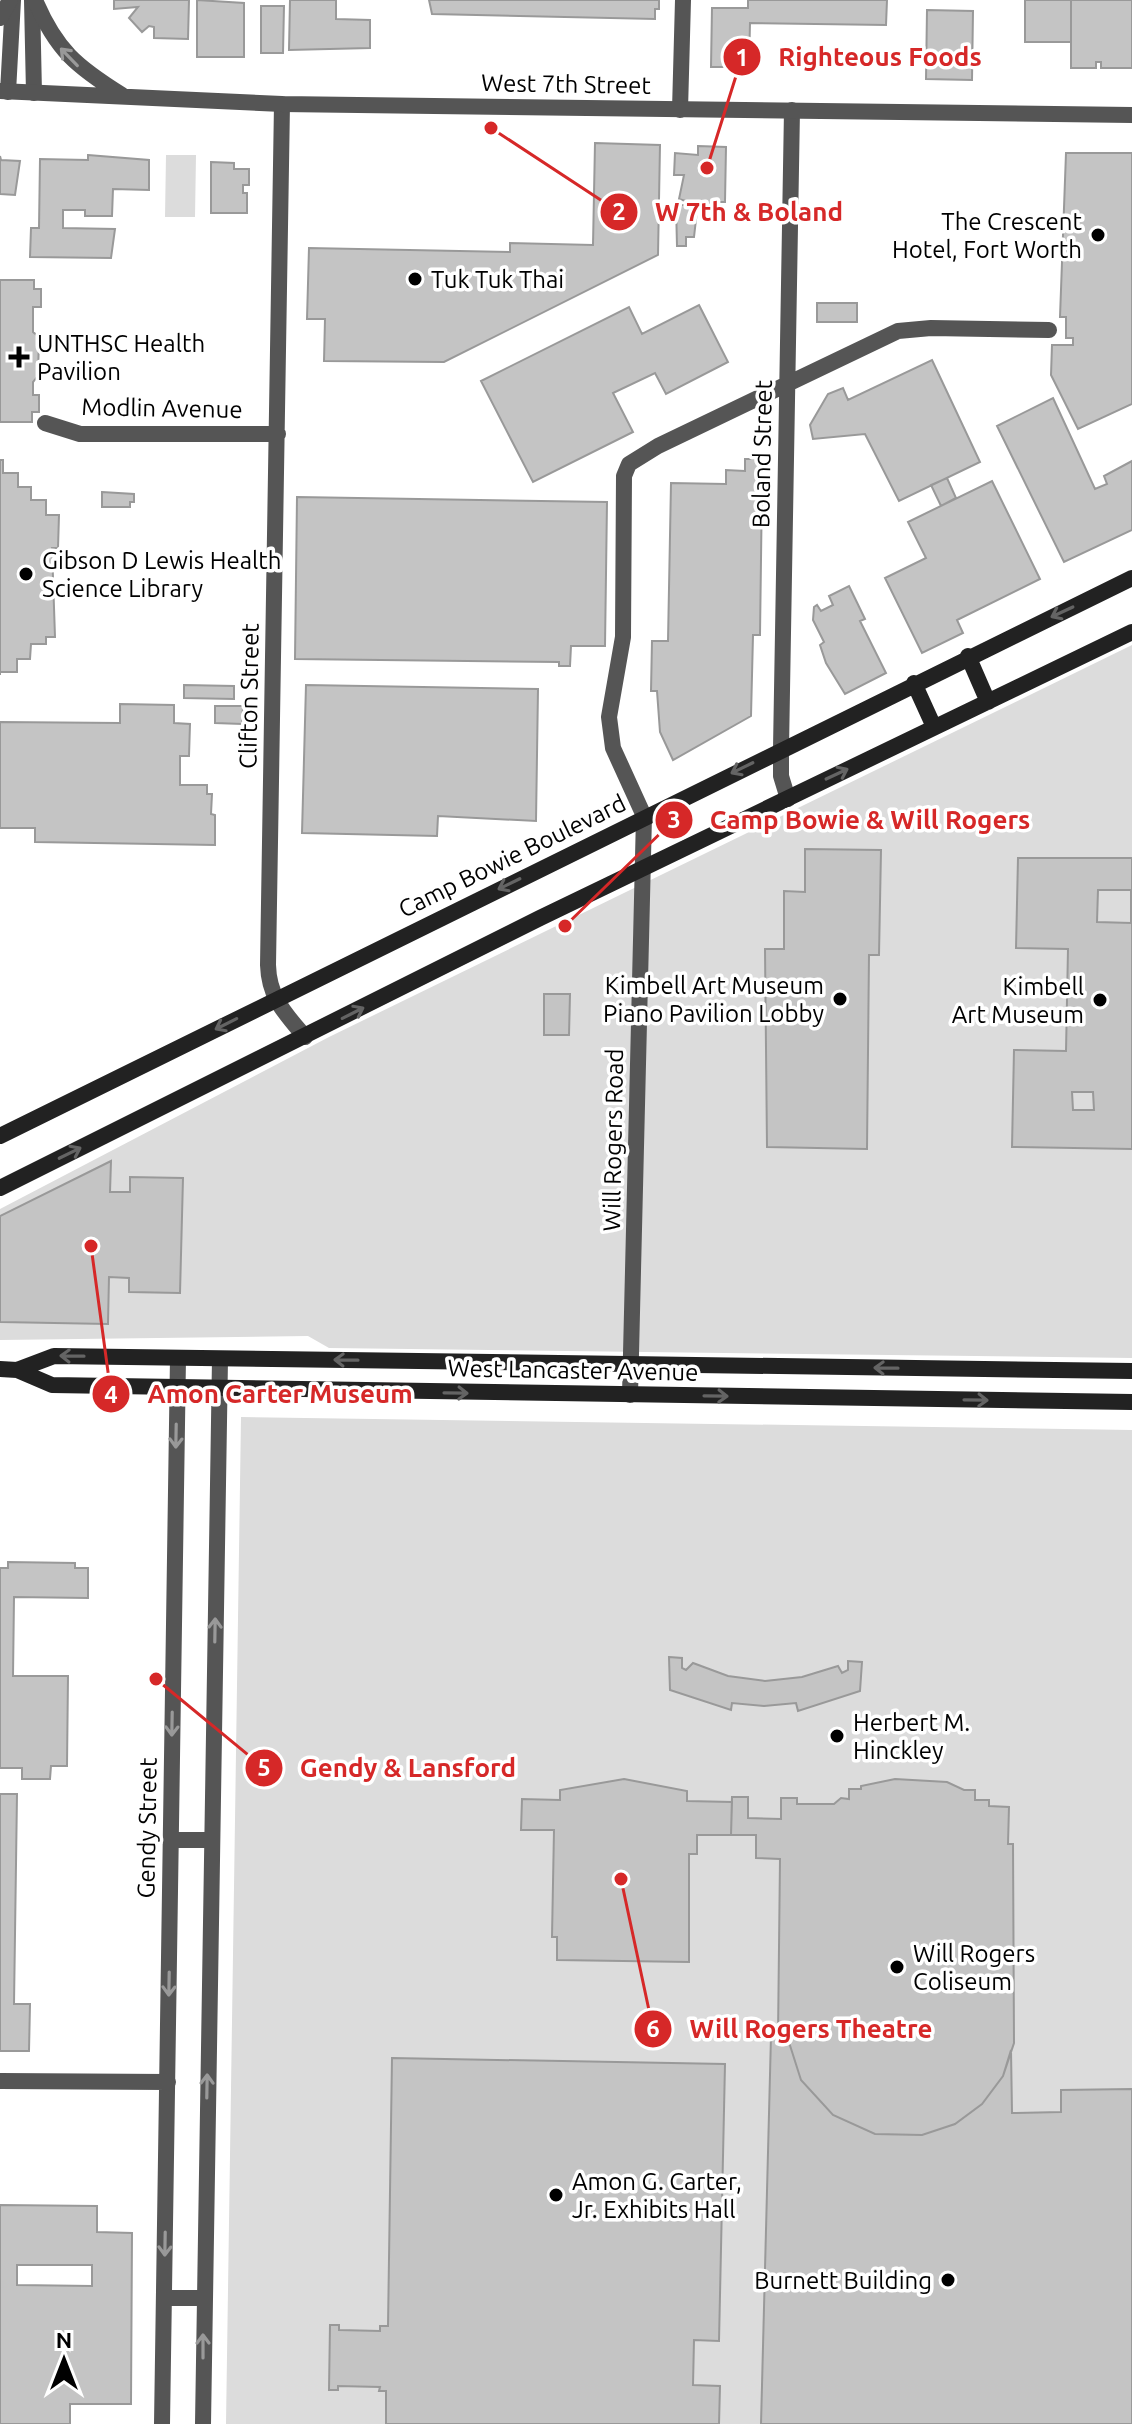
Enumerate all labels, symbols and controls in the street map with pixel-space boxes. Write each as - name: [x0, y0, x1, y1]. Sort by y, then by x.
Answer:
- callout: Righteous Foods: [722, 32, 997, 82]
- text: Righteous Foods: [778, 42, 982, 71]
- text: 1: [735, 44, 749, 71]
- one-way arrow: [60, 48, 79, 67]
- street label: West 7th Street: [481, 69, 652, 99]
- callout: W 7th & Boland: [599, 187, 859, 237]
- text: W 7th & Boland: [655, 197, 843, 226]
- text: 2: [612, 198, 626, 225]
- place label: The Crescent Hotel, Fort Worth: [892, 208, 1083, 263]
- marker: The Crescent Hotel, Fort Worth: [1089, 226, 1107, 244]
- place label: Tuk Tuk Thai: [431, 266, 564, 293]
- marker: Tuk Tuk Thai: [406, 270, 424, 288]
- place label: UNTHSC Health Pavilion: [37, 330, 205, 385]
- marker: UNTHSC Health Pavilion: [8, 346, 30, 368]
- street label: Boland Street: [747, 379, 777, 528]
- street label: Modlin Avenue: [81, 393, 243, 423]
- place label: Gibson D Lewis Health Science Library: [42, 547, 281, 602]
- marker: Gibson D Lewis Health Science Library: [17, 565, 35, 583]
- one-way arrow: [1050, 605, 1074, 620]
- street label: Clifton Street: [234, 622, 264, 769]
- one-way arrow: [730, 761, 754, 777]
- one-way arrow: [825, 766, 849, 781]
- street label: Camp Bowie Boulevard: [394, 789, 630, 923]
- callout: Camp Bowie & Will Rogers: [654, 795, 1046, 845]
- text: Camp Bowie & Will Rogers: [710, 805, 1030, 834]
- text: 3: [667, 806, 681, 833]
- one-way arrow: [497, 876, 521, 892]
- place label: Kimbell Art Museum Piano Pavilion Lobby: [603, 972, 824, 1027]
- place label: Kimbell Art Museum: [952, 973, 1084, 1028]
- marker: Kimbell Art Museum Piano Pavilion Lobby: [831, 990, 849, 1008]
- marker: Kimbell Art Museum: [1091, 991, 1109, 1009]
- one-way arrow: [340, 1004, 364, 1020]
- one-way arrow: [214, 1017, 238, 1032]
- street label: Will Rogers Road: [598, 1048, 628, 1232]
- one-way arrow: [57, 1145, 81, 1161]
- one-way arrow: [59, 1349, 86, 1364]
- one-way arrow: [333, 1352, 360, 1368]
- street label: West Lancaster Avenue: [447, 1354, 699, 1386]
- one-way arrow: [873, 1360, 900, 1376]
- callout: Amon Carter Museum: [91, 1369, 428, 1419]
- text: Amon Carter Museum: [147, 1379, 413, 1408]
- text: 4: [104, 1381, 118, 1408]
- one-way arrow: [442, 1385, 469, 1400]
- one-way arrow: [702, 1388, 729, 1404]
- one-way arrow: [962, 1392, 989, 1407]
- one-way arrow: [168, 1422, 183, 1449]
- one-way arrow: [207, 1617, 223, 1644]
- place label: Herbert M. Hinckley: [853, 1709, 970, 1764]
- one-way arrow: [164, 1710, 180, 1737]
- marker: Herbert M. Hinckley: [828, 1727, 846, 1745]
- callout: Gendy & Lansford: [244, 1743, 532, 1793]
- text: Gendy & Lansford: [300, 1753, 516, 1782]
- text: 5: [257, 1754, 271, 1781]
- street label: Gendy Street: [132, 1757, 162, 1899]
- place label: Will Rogers Coliseum: [913, 1940, 1035, 1995]
- marker: Will Rogers Coliseum: [888, 1958, 906, 1976]
- one-way arrow: [161, 1970, 177, 1997]
- callout: Will Rogers Theatre: [633, 2004, 948, 2054]
- text: Will Rogers Theatre: [690, 2014, 932, 2043]
- text: 6: [646, 2015, 660, 2042]
- one-way arrow: [200, 2073, 215, 2100]
- place label: Amon G. Carter, Jr. Exhibits Hall: [572, 2168, 742, 2223]
- marker: Amon G. Carter, Jr. Exhibits Hall: [547, 2186, 565, 2204]
- one-way arrow: [157, 2230, 173, 2257]
- place label: Burnett Building: [754, 2267, 932, 2294]
- marker: Burnett Building: [939, 2271, 957, 2289]
- north arrow: [24, 2320, 104, 2400]
- text: N: [56, 2327, 72, 2352]
- one-way arrow: [196, 2333, 211, 2360]

